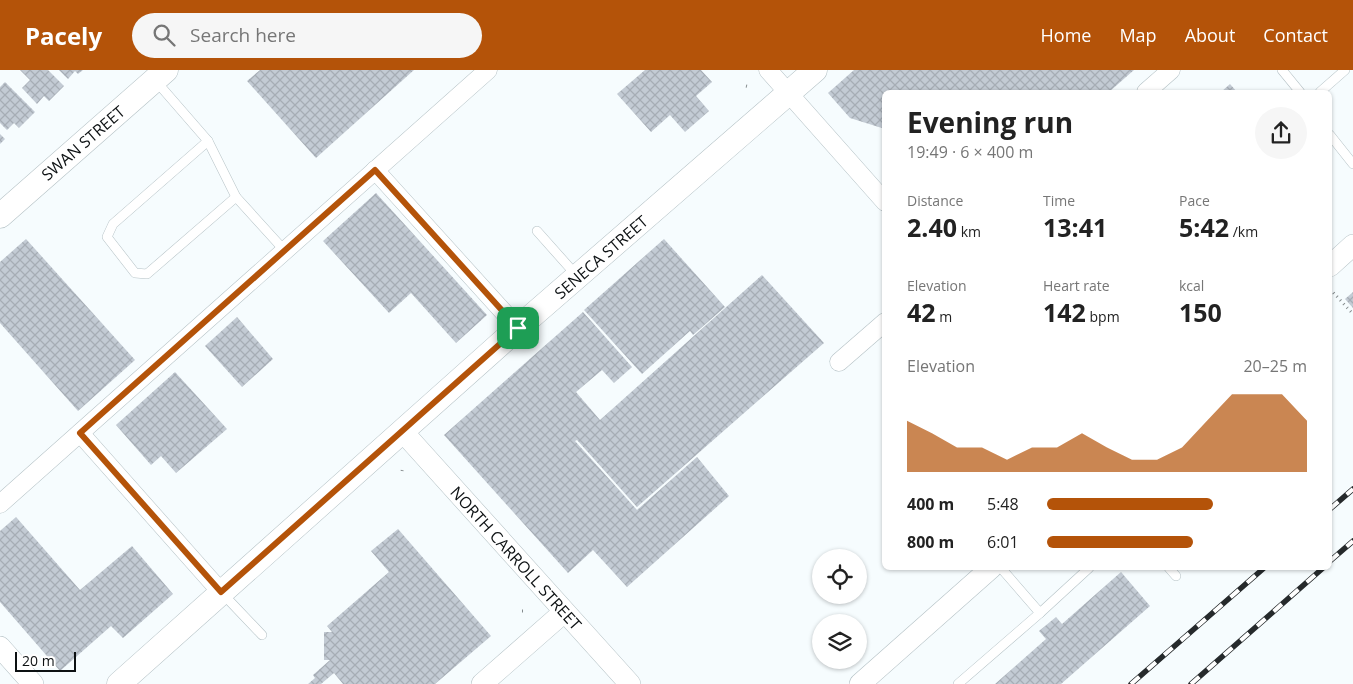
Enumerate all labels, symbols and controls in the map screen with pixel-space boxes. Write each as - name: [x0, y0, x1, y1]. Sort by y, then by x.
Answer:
- search box: [132, 13, 482, 58]
- text: Pacely: [25, 19, 102, 52]
- icon: search: [150, 21, 178, 49]
- text: Search here: [190, 22, 296, 48]
- text: Home: [1041, 23, 1091, 47]
- text: Map: [1119, 23, 1157, 47]
- text: About: [1185, 23, 1235, 47]
- text: Contact: [1263, 23, 1328, 47]
- street label: SWAN STREET: [37, 100, 130, 185]
- text: Evening run: [907, 103, 1073, 141]
- button: share: [1255, 107, 1307, 159]
- text: 19:49 · 6 × 400 m: [907, 141, 1033, 163]
- text: Distance: [907, 191, 963, 210]
- text: Time: [1043, 191, 1075, 210]
- text: Pace: [1179, 191, 1210, 210]
- street label: SENECA STREET: [550, 210, 653, 304]
- text: 2.40: [907, 210, 957, 244]
- text: 13:41: [1043, 210, 1107, 244]
- text: 5:42: [1179, 210, 1229, 244]
- text: km: [957, 222, 981, 241]
- text: /km: [1229, 222, 1258, 241]
- text: Elevation: [907, 276, 966, 295]
- text: Heart rate: [1043, 276, 1110, 295]
- text: kcal: [1179, 276, 1204, 295]
- text: 42: [907, 295, 936, 329]
- text: 142: [1043, 295, 1086, 329]
- text: 150: [1179, 295, 1222, 329]
- pin: [497, 307, 539, 349]
- text: m: [936, 307, 952, 326]
- text: bpm: [1086, 307, 1120, 326]
- icon: arrive: [504, 314, 532, 342]
- text: Elevation: [907, 355, 975, 377]
- text: 20–25 m: [1243, 355, 1307, 377]
- street label: NORTH CARROLL STREET: [445, 481, 587, 635]
- text: 400 m: [907, 493, 954, 515]
- text: 5:48: [987, 493, 1019, 515]
- text: 800 m: [907, 531, 954, 553]
- text: 6:01: [987, 531, 1019, 553]
- map controls: [812, 549, 867, 669]
- button: locate: [812, 549, 867, 604]
- button: layers: [812, 614, 867, 669]
- scale bar: [15, 649, 76, 672]
- text: 20 m: [22, 651, 55, 670]

